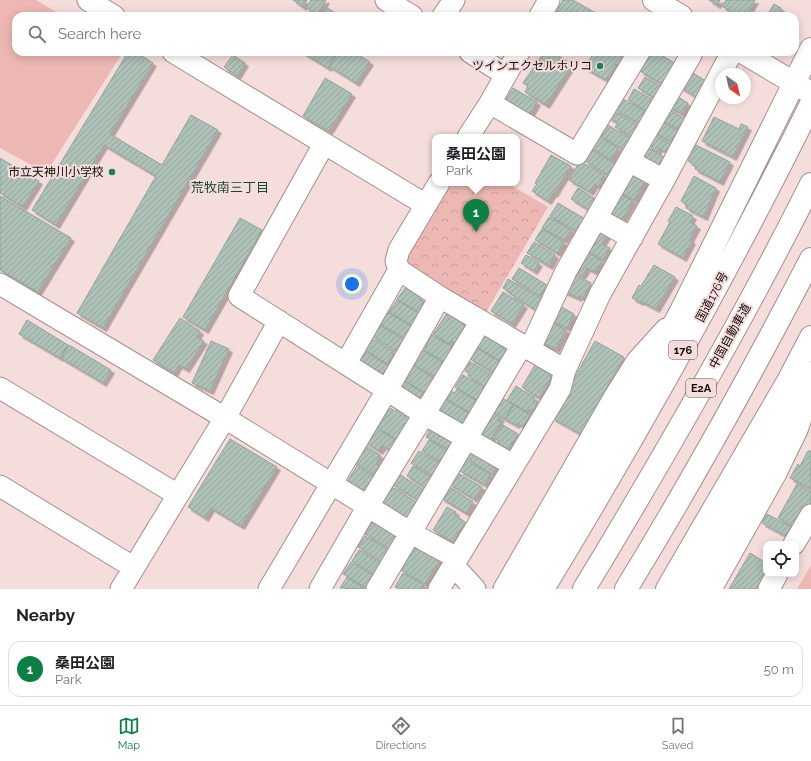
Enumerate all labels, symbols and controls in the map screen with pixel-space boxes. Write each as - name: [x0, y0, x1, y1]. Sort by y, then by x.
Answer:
- search box: [12, 12, 799, 56]
- icon: search: [26, 23, 48, 45]
- text: Search here: [58, 25, 141, 43]
- place label: ツインエクセルホリコ: [472, 59, 592, 73]
- marker: ツインエクセルホリコ: [595, 61, 605, 71]
- north arrow: [715, 68, 751, 104]
- popup: [432, 134, 520, 186]
- text: 桑田公園: [446, 145, 506, 163]
- text: Park: [446, 163, 473, 178]
- place label: 市立天神川小学校: [8, 165, 104, 179]
- marker: 市立天神川小学校: [107, 167, 117, 177]
- district label: 荒牧南三丁目: [191, 180, 269, 195]
- pin: 1: [463, 199, 489, 232]
- street label: 国道176号: [693, 270, 731, 324]
- your location: [342, 274, 362, 294]
- street label: 中国自動車道: [706, 301, 754, 371]
- road number: 176: [669, 341, 697, 359]
- road number: E2A: [686, 379, 716, 397]
- map controls: [763, 541, 799, 577]
- button: locate: [763, 541, 799, 577]
- text: Nearby: [16, 605, 75, 625]
- text: 桑田公園: [55, 654, 115, 672]
- text: 1: [27, 662, 33, 677]
- text: 50 m: [764, 662, 794, 677]
- text: Park: [55, 672, 82, 687]
- tab: Map: [118, 715, 140, 752]
- tab: Directions: [376, 715, 426, 752]
- tab: Saved: [662, 715, 693, 752]

